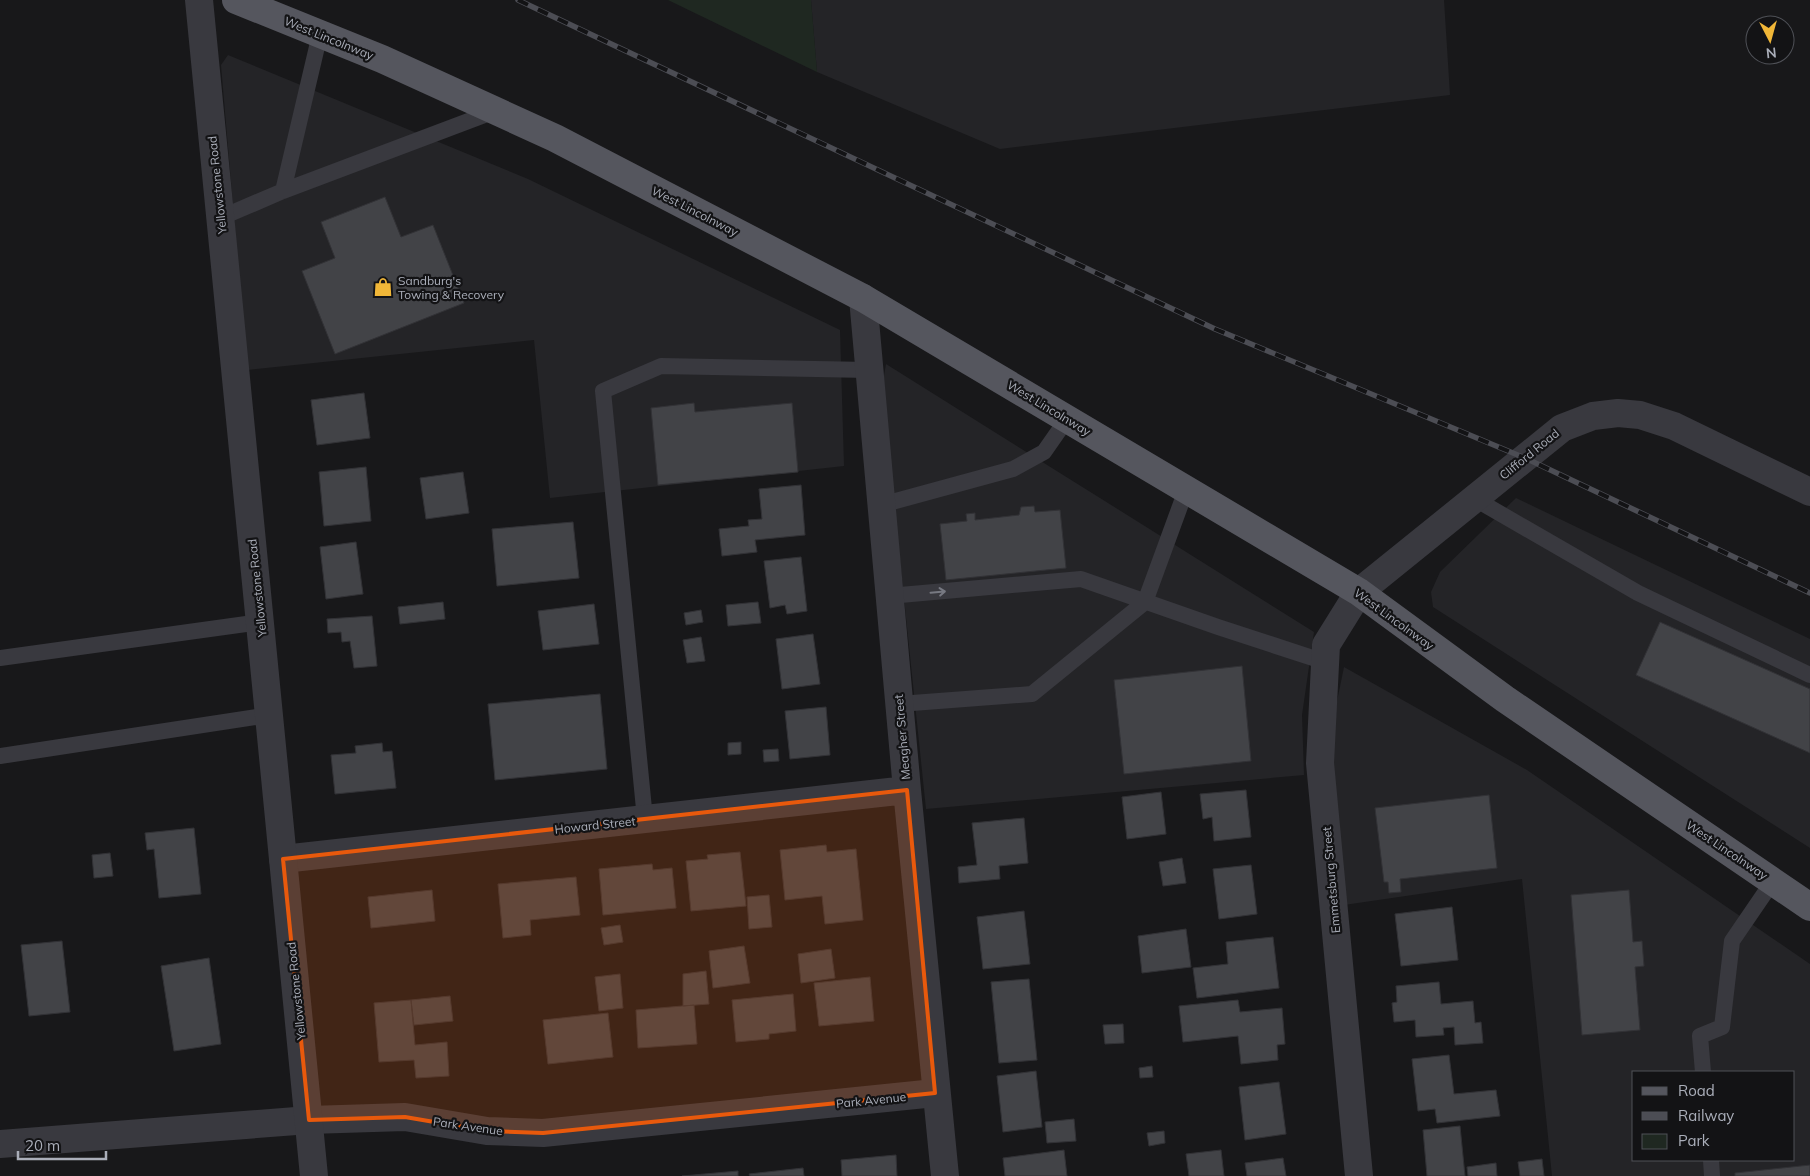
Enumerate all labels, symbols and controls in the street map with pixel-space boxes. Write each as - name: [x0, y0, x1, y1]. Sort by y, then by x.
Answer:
- street label: West Lincolnway: [282, 13, 376, 63]
- north arrow: [1745, 15, 1795, 65]
- text: N: [1765, 43, 1778, 62]
- street label: Yellowstone Road: [204, 135, 230, 236]
- street label: West Lincolnway: [649, 183, 741, 240]
- place label: Sandburg's Towing & Recovery: [398, 273, 505, 302]
- shop icon: Sandburg's Towing & Recovery: [372, 276, 394, 298]
- street label: West Lincolnway: [1004, 377, 1094, 439]
- street label: Clifford Road: [1496, 425, 1562, 483]
- street label: Yellowstone Road: [244, 538, 270, 639]
- street label: West Lincolnway: [1351, 585, 1437, 653]
- one-way arrow: [930, 587, 946, 596]
- street label: Meagher Street: [891, 694, 913, 780]
- street label: Howard Street: [554, 813, 636, 837]
- street label: West Lincolnway: [1683, 817, 1771, 883]
- street label: Emmetsburg Street: [1319, 826, 1343, 934]
- street label: Yellowstone Road: [283, 941, 309, 1042]
- legend: [1632, 1071, 1795, 1161]
- text: Road: [1678, 1081, 1715, 1100]
- street label: Park Avenue: [835, 1089, 907, 1111]
- text: Railway: [1678, 1106, 1734, 1125]
- street label: Park Avenue: [432, 1114, 504, 1138]
- scale bar: [18, 1128, 105, 1160]
- text: Park: [1678, 1131, 1710, 1150]
- text: 20 m: [25, 1136, 60, 1155]

